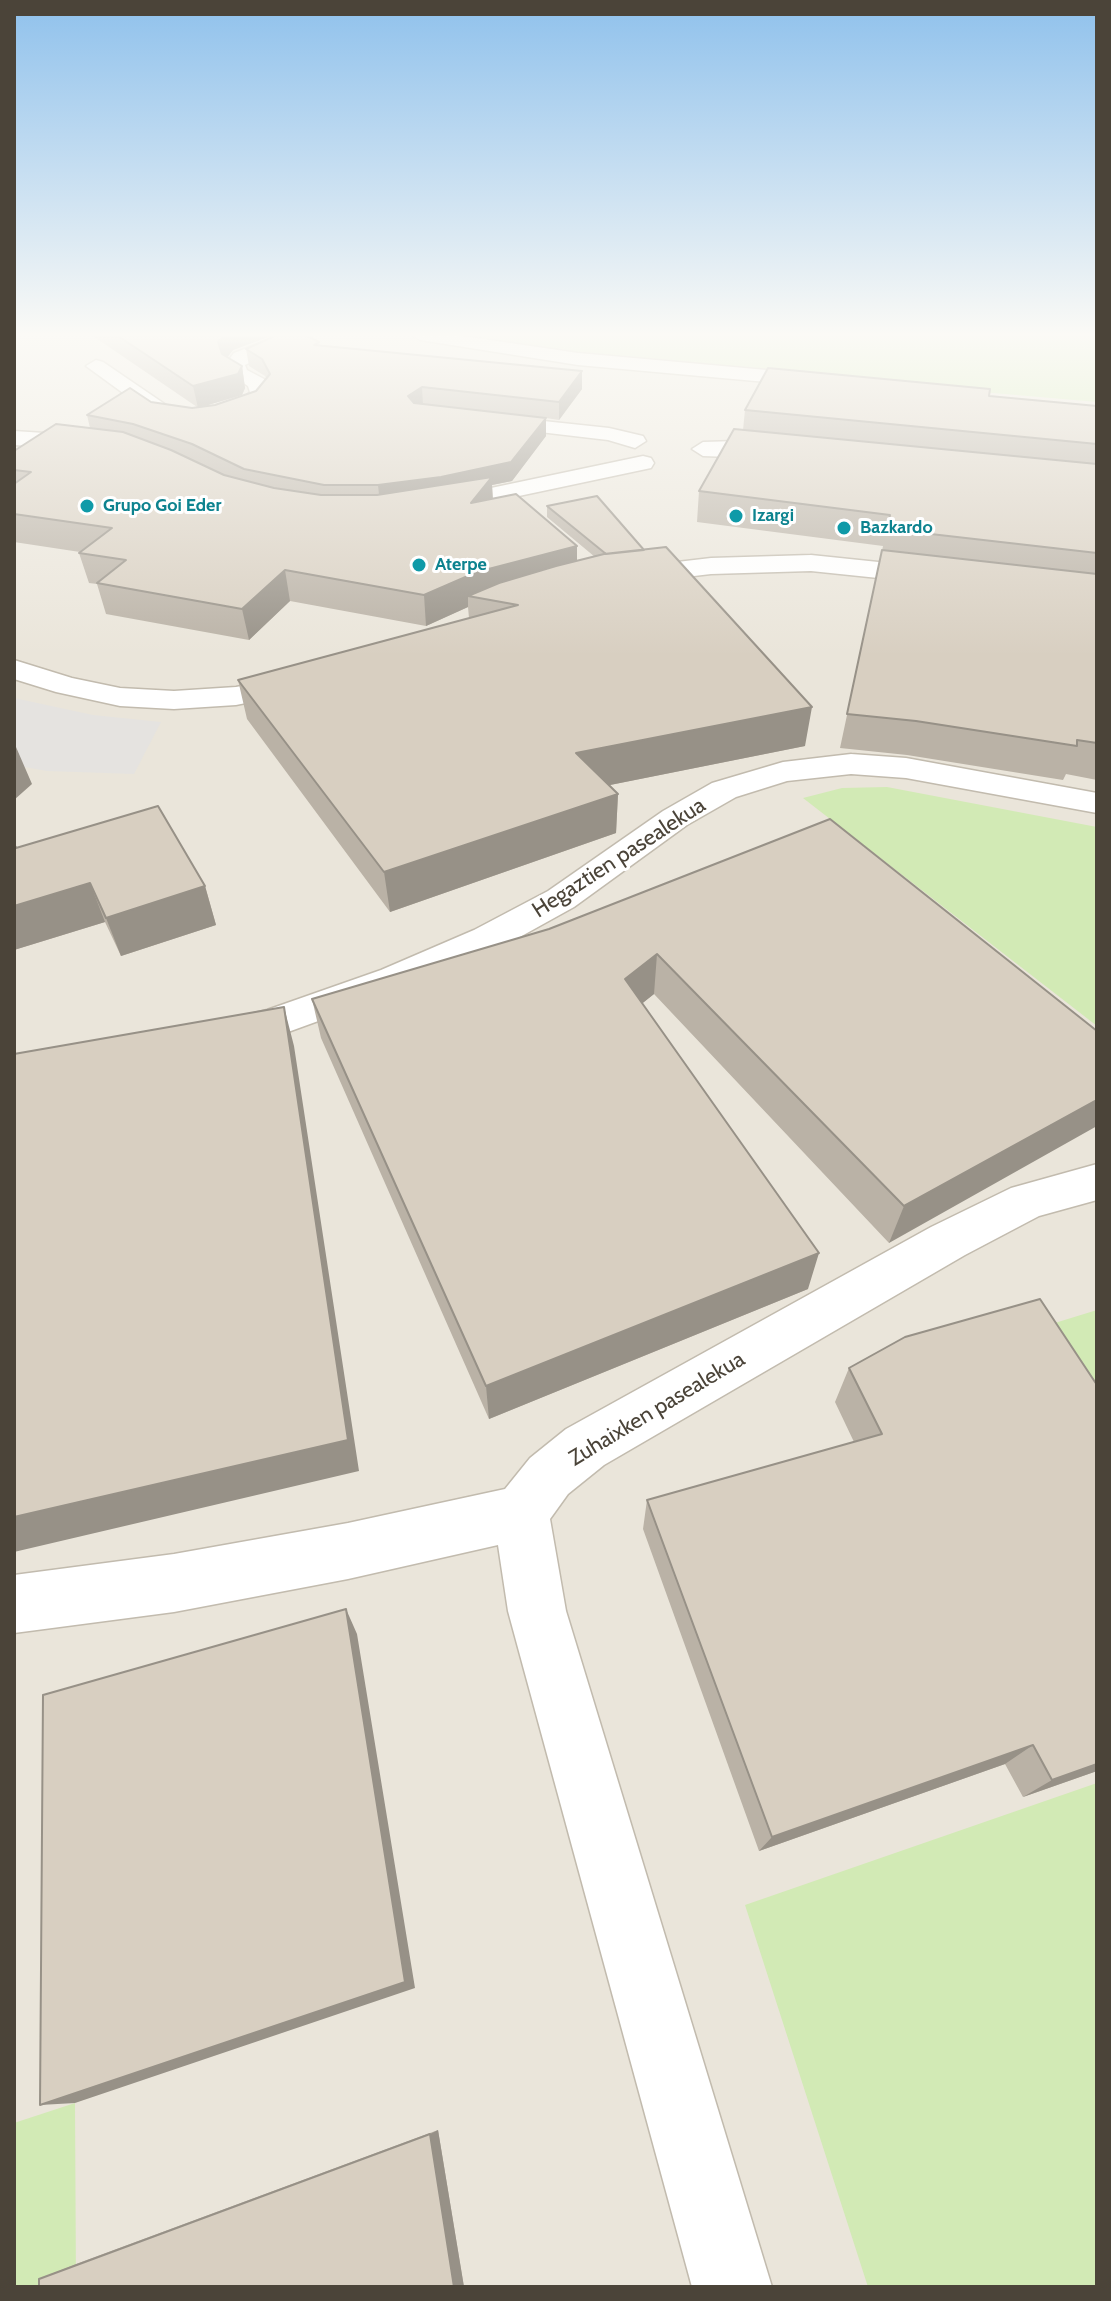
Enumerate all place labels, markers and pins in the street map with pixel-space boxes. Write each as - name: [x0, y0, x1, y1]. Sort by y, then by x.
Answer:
- place label: Grupo Goi Eder: [103, 495, 221, 517]
- marker: Grupo Goi Eder: [78, 497, 96, 515]
- place label: Izargi: [752, 505, 794, 527]
- marker: Izargi: [727, 507, 745, 525]
- place label: Bazkardo: [860, 517, 933, 539]
- marker: Bazkardo: [835, 519, 853, 537]
- place label: Aterpe: [435, 554, 487, 576]
- marker: Aterpe: [410, 556, 428, 574]

